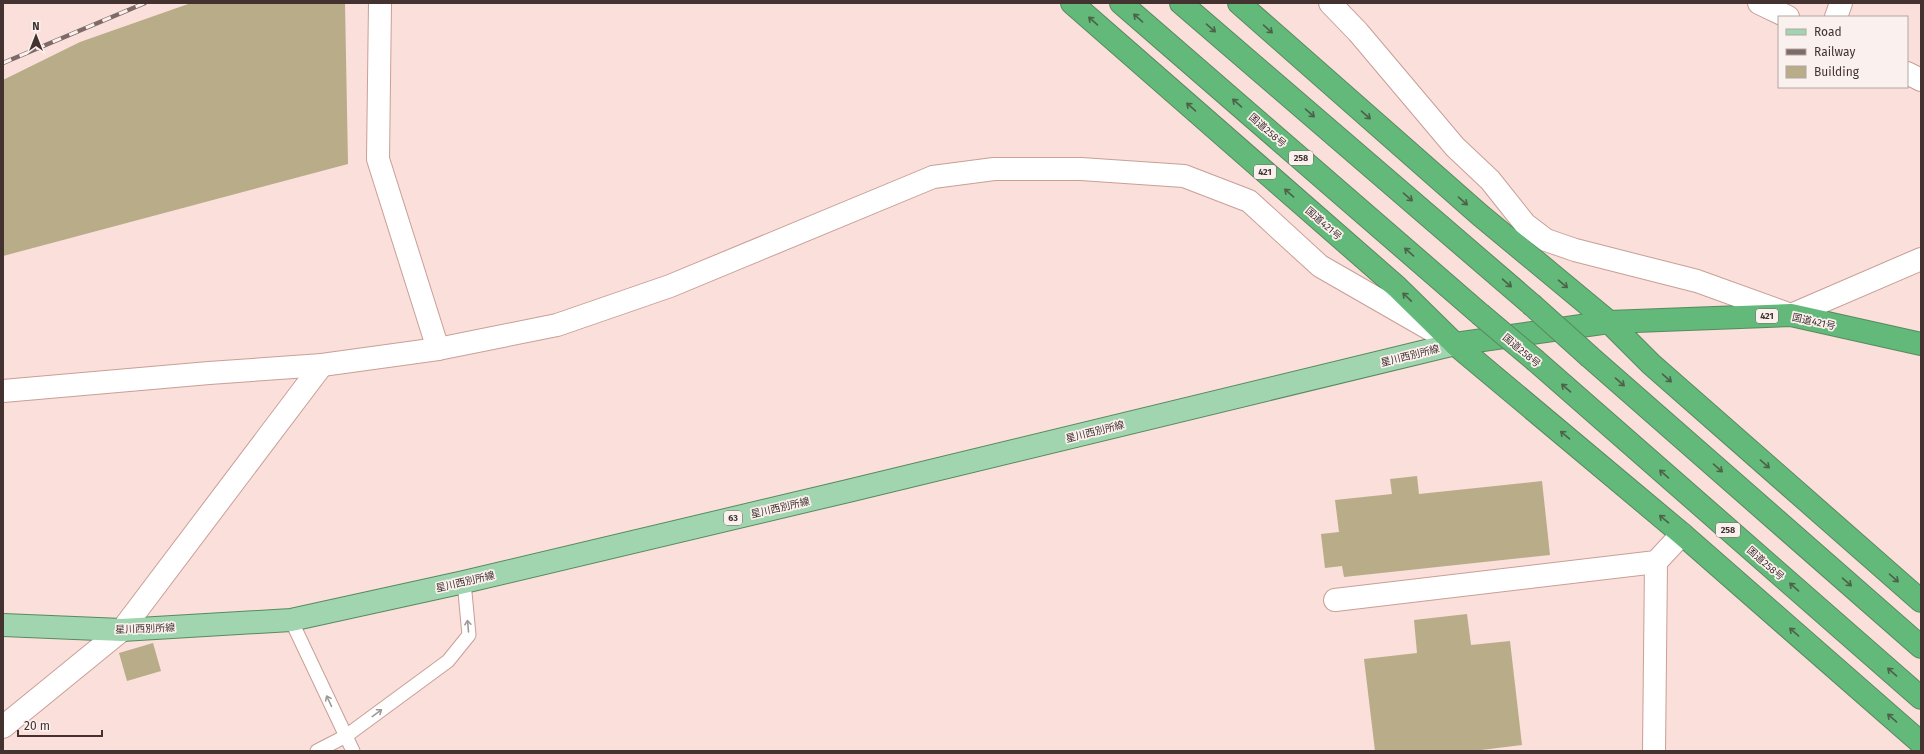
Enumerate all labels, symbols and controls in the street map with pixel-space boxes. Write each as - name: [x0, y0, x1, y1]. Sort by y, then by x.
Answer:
- one-way arrow: [1133, 13, 1143, 22]
- north arrow: [16, 16, 56, 56]
- legend: [1778, 16, 1908, 88]
- one-way arrow: [1088, 17, 1099, 26]
- text: N: [32, 20, 40, 33]
- one-way arrow: [1205, 24, 1216, 33]
- one-way arrow: [1263, 24, 1274, 33]
- text: Road: [1814, 25, 1842, 39]
- text: Railway: [1814, 45, 1855, 59]
- text: Building: [1814, 65, 1860, 79]
- one-way arrow: [1231, 98, 1242, 107]
- one-way arrow: [1186, 102, 1196, 112]
- one-way arrow: [1304, 108, 1315, 117]
- one-way arrow: [1361, 110, 1371, 119]
- street label: 国道258号: [1246, 111, 1288, 150]
- road number: 258: [1289, 151, 1313, 165]
- road number: 421: [1254, 165, 1276, 179]
- one-way arrow: [1284, 188, 1294, 197]
- one-way arrow: [1403, 193, 1414, 202]
- one-way arrow: [1458, 196, 1469, 205]
- street label: 国道421号: [1303, 205, 1344, 243]
- one-way arrow: [1404, 247, 1414, 256]
- one-way arrow: [1501, 278, 1512, 287]
- one-way arrow: [1558, 280, 1569, 288]
- one-way arrow: [1402, 292, 1412, 302]
- road number: 421: [1756, 309, 1778, 323]
- street label: 国道421号: [1791, 312, 1837, 332]
- street label: 国道258号: [1500, 332, 1543, 370]
- street label: 星川西別所線: [1380, 343, 1441, 369]
- one-way arrow: [1662, 373, 1672, 382]
- one-way arrow: [1615, 378, 1625, 387]
- one-way arrow: [1562, 384, 1572, 393]
- street label: 星川西別所線: [1065, 419, 1126, 445]
- one-way arrow: [1559, 431, 1570, 440]
- one-way arrow: [1760, 459, 1770, 468]
- one-way arrow: [1712, 463, 1722, 472]
- one-way arrow: [1659, 469, 1670, 478]
- street label: 星川西別所線: [750, 495, 811, 521]
- road number: 63: [724, 511, 742, 525]
- one-way arrow: [1659, 514, 1670, 523]
- road number: 258: [1716, 523, 1740, 537]
- street label: 国道258号: [1744, 544, 1786, 583]
- street label: 星川西別所線: [435, 569, 496, 595]
- one-way arrow: [1889, 573, 1899, 582]
- one-way arrow: [1841, 577, 1852, 586]
- one-way arrow: [1789, 582, 1799, 591]
- one-way arrow: [464, 620, 472, 633]
- street label: 星川西別所線: [115, 622, 175, 636]
- one-way arrow: [1789, 627, 1799, 636]
- one-way arrow: [1886, 668, 1897, 677]
- one-way arrow: [325, 695, 332, 707]
- one-way arrow: [372, 709, 383, 717]
- scale bar: [18, 712, 102, 738]
- one-way arrow: [1886, 713, 1897, 722]
- text: 20 m: [24, 719, 50, 733]

